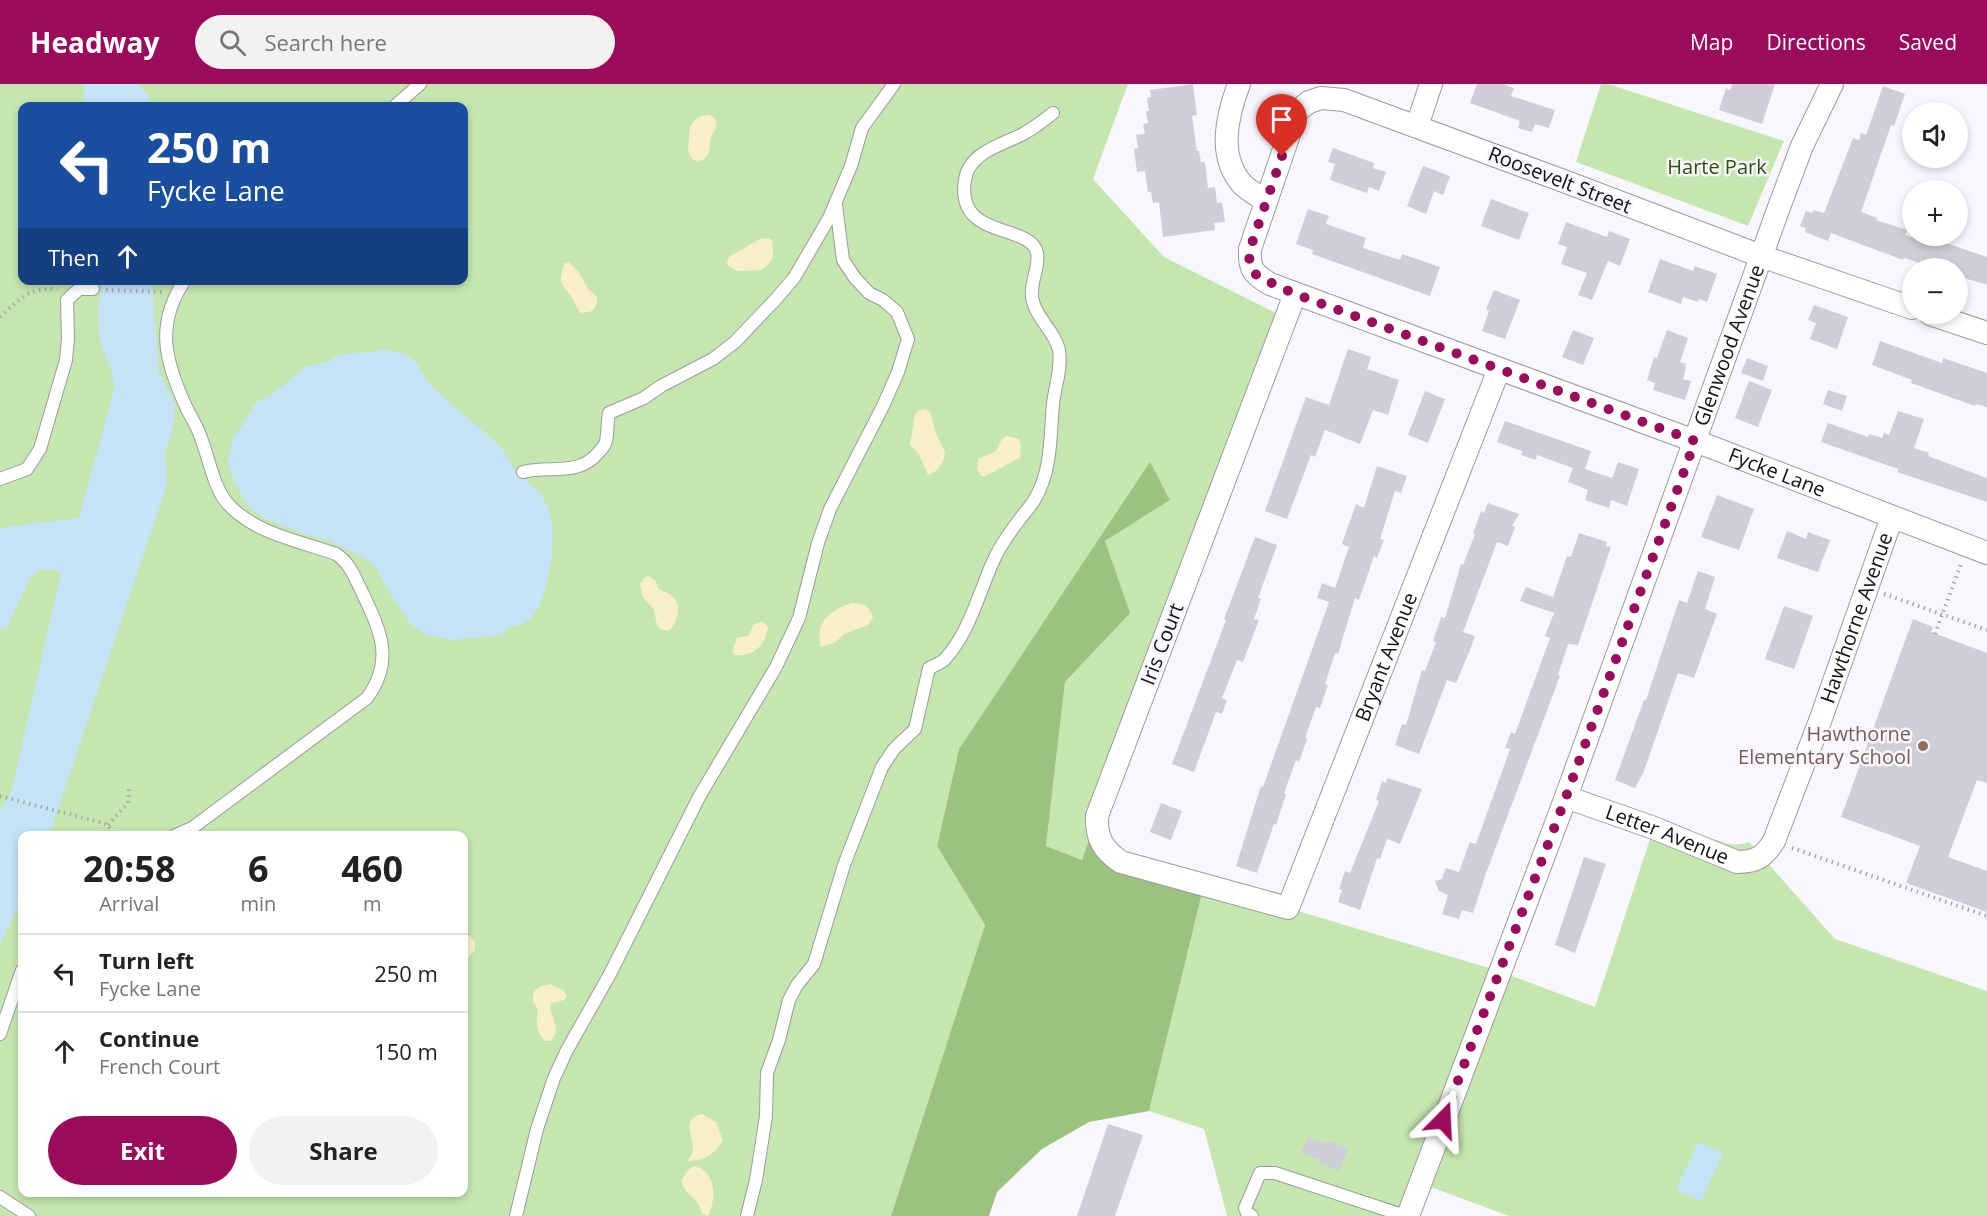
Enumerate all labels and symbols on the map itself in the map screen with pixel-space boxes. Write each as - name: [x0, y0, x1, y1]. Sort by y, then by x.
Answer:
- pin: [1256, 94, 1307, 156]
- street label: Roosevelt Street: [1485, 140, 1636, 219]
- park label: Harte Park: [1667, 153, 1767, 180]
- street label: Glenwood Avenue: [1687, 261, 1770, 430]
- street label: Fycke Lane: [1725, 441, 1830, 503]
- street label: Hawthorne Avenue: [1813, 529, 1898, 707]
- street label: Bryant Avenue: [1348, 588, 1423, 725]
- street label: Iris Court: [1134, 599, 1189, 689]
- place label: Hawthorne Elementary School: [1738, 720, 1911, 770]
- marker: Hawthorne Elementary School: [1916, 739, 1930, 753]
- street label: Letter Avenue: [1602, 798, 1733, 870]
- position arrow: [1411, 1088, 1475, 1152]

